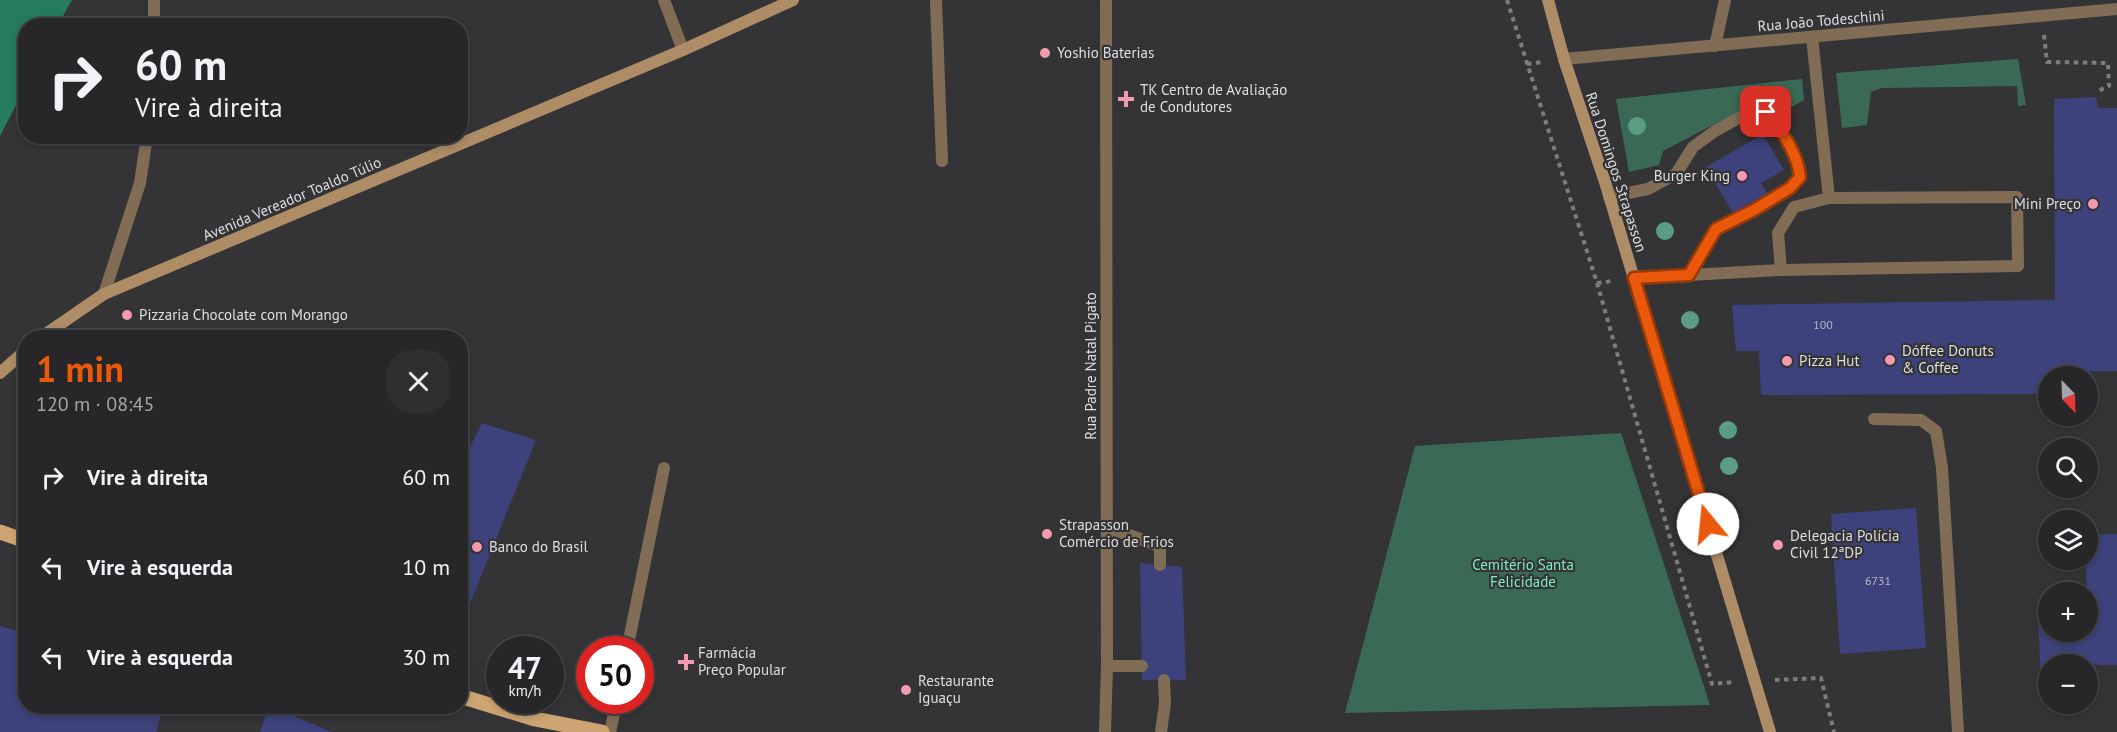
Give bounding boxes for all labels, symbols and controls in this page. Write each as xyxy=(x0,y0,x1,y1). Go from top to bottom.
street label: Rua João Todeschini xyxy=(1757,5,1885,36)
text: 60 m xyxy=(135,37,227,92)
icon: right xyxy=(36,42,114,120)
place label: Yoshio Baterias xyxy=(1057,43,1154,62)
marker: Yoshio Baterias xyxy=(1038,46,1052,60)
place label: TK Centro de Avaliação de Condutores xyxy=(1140,80,1287,116)
pin xyxy=(1740,86,1791,137)
street label: Rua Domingos Strapasson xyxy=(1582,89,1651,254)
text: Vire à direita xyxy=(135,90,283,124)
marker: TK Centro de Avaliação de Condutores xyxy=(1117,90,1135,108)
icon: arrive xyxy=(1749,95,1782,128)
street label: Avenida Vereador Toaldo Túlio xyxy=(200,152,384,245)
place label: Burger King xyxy=(1654,166,1730,185)
marker: Burger King xyxy=(1735,169,1749,183)
place label: Mini Preço xyxy=(2014,194,2081,213)
marker: Mini Preço xyxy=(2086,197,2100,211)
street label: Rua Padre Natal Pigato xyxy=(1081,292,1100,440)
place label: Pizzaria Chocolate com Morango xyxy=(139,305,348,324)
marker: Pizzaria Chocolate com Morango xyxy=(120,308,134,322)
house number: 100 xyxy=(1813,317,1833,332)
place label: Dóffee Donuts & Coffee xyxy=(1902,341,1994,377)
text: 1 min xyxy=(36,345,124,392)
button: close xyxy=(387,350,450,413)
place label: Pizza Hut xyxy=(1799,351,1860,370)
marker: Dóffee Donuts & Coffee xyxy=(1883,353,1897,367)
marker: Pizza Hut xyxy=(1780,354,1794,368)
north arrow xyxy=(2038,366,2098,426)
map controls xyxy=(2038,366,2098,714)
text: 120 m · 08:45 xyxy=(36,391,154,417)
button: search xyxy=(2038,438,2098,498)
icon: right xyxy=(36,461,69,494)
text: Vire à direita xyxy=(87,463,208,491)
text: 60 m xyxy=(402,463,450,491)
position arrow xyxy=(1676,492,1740,556)
button: layers xyxy=(2038,510,2098,570)
place label: Strapasson Comércio de Frios xyxy=(1059,515,1174,551)
place label: Delegacia Polícia Civil 12ªDP xyxy=(1790,526,1900,562)
marker: Strapasson Comércio de Frios xyxy=(1040,527,1054,541)
place label: Banco do Brasil xyxy=(489,537,589,556)
marker: Delegacia Polícia Civil 12ªDP xyxy=(1771,538,1785,552)
marker: Banco do Brasil xyxy=(470,540,484,554)
icon: left xyxy=(36,551,69,584)
text: Vire à esquerda xyxy=(87,553,233,581)
text: 10 m xyxy=(402,553,450,581)
park label: Cemitério Santa Felicidade xyxy=(1472,555,1574,591)
house number: 6731 xyxy=(1865,573,1891,588)
button: + xyxy=(2038,582,2098,642)
speed limit sign: 50 xyxy=(576,636,654,714)
icon: left xyxy=(36,641,69,674)
text: Vire à esquerda xyxy=(87,643,233,671)
text: 30 m xyxy=(402,643,450,671)
place label: Farmácia Preço Popular xyxy=(698,643,786,679)
text: 47 xyxy=(508,648,542,687)
button: − xyxy=(2038,654,2098,714)
marker: Farmácia Preço Popular xyxy=(679,655,693,669)
place label: Restaurante Iguaçu xyxy=(918,671,994,707)
text: km/h xyxy=(509,681,541,700)
marker: Restaurante Iguaçu xyxy=(899,683,913,697)

